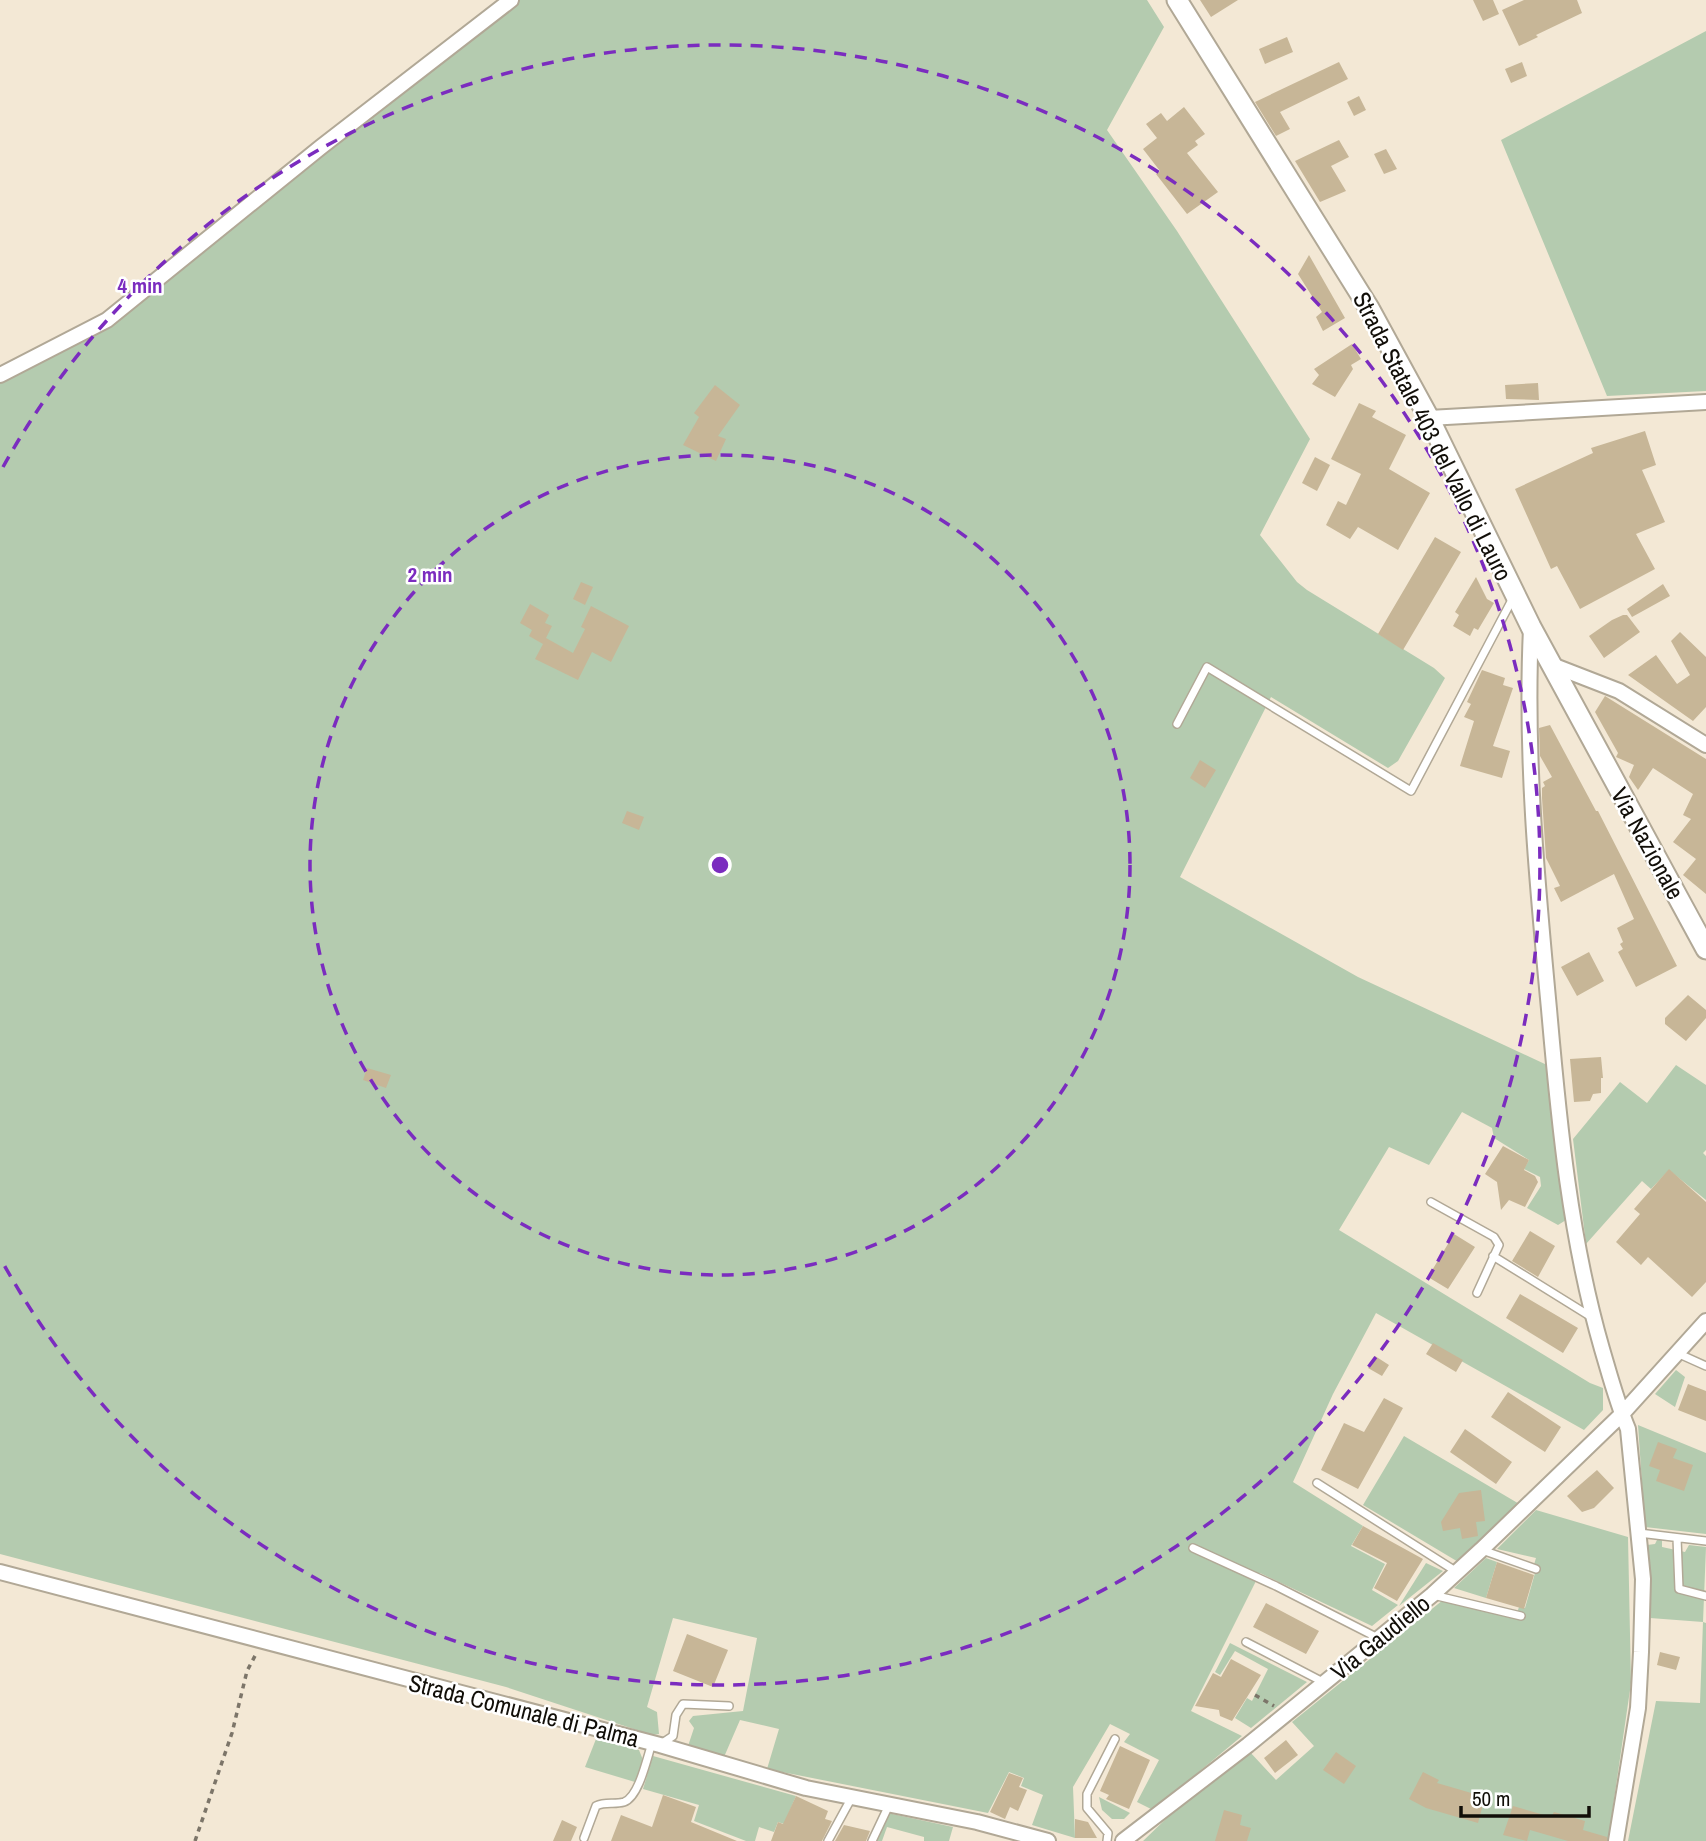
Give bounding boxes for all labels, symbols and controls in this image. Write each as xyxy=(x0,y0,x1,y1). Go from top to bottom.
text: 4 min xyxy=(118,271,162,300)
street label: Strada Statale 403 del Vallo di Lauro xyxy=(1346,286,1520,586)
text: 2 min xyxy=(408,560,452,589)
street label: Via Nazionale xyxy=(1604,781,1692,905)
centre of rings xyxy=(708,853,732,877)
street label: Via Gaudiello xyxy=(1324,1587,1436,1687)
street label: Strada Comunale di Palma xyxy=(405,1666,643,1754)
scale bar xyxy=(1461,1774,1589,1818)
text: 50 m xyxy=(1472,1784,1510,1813)

